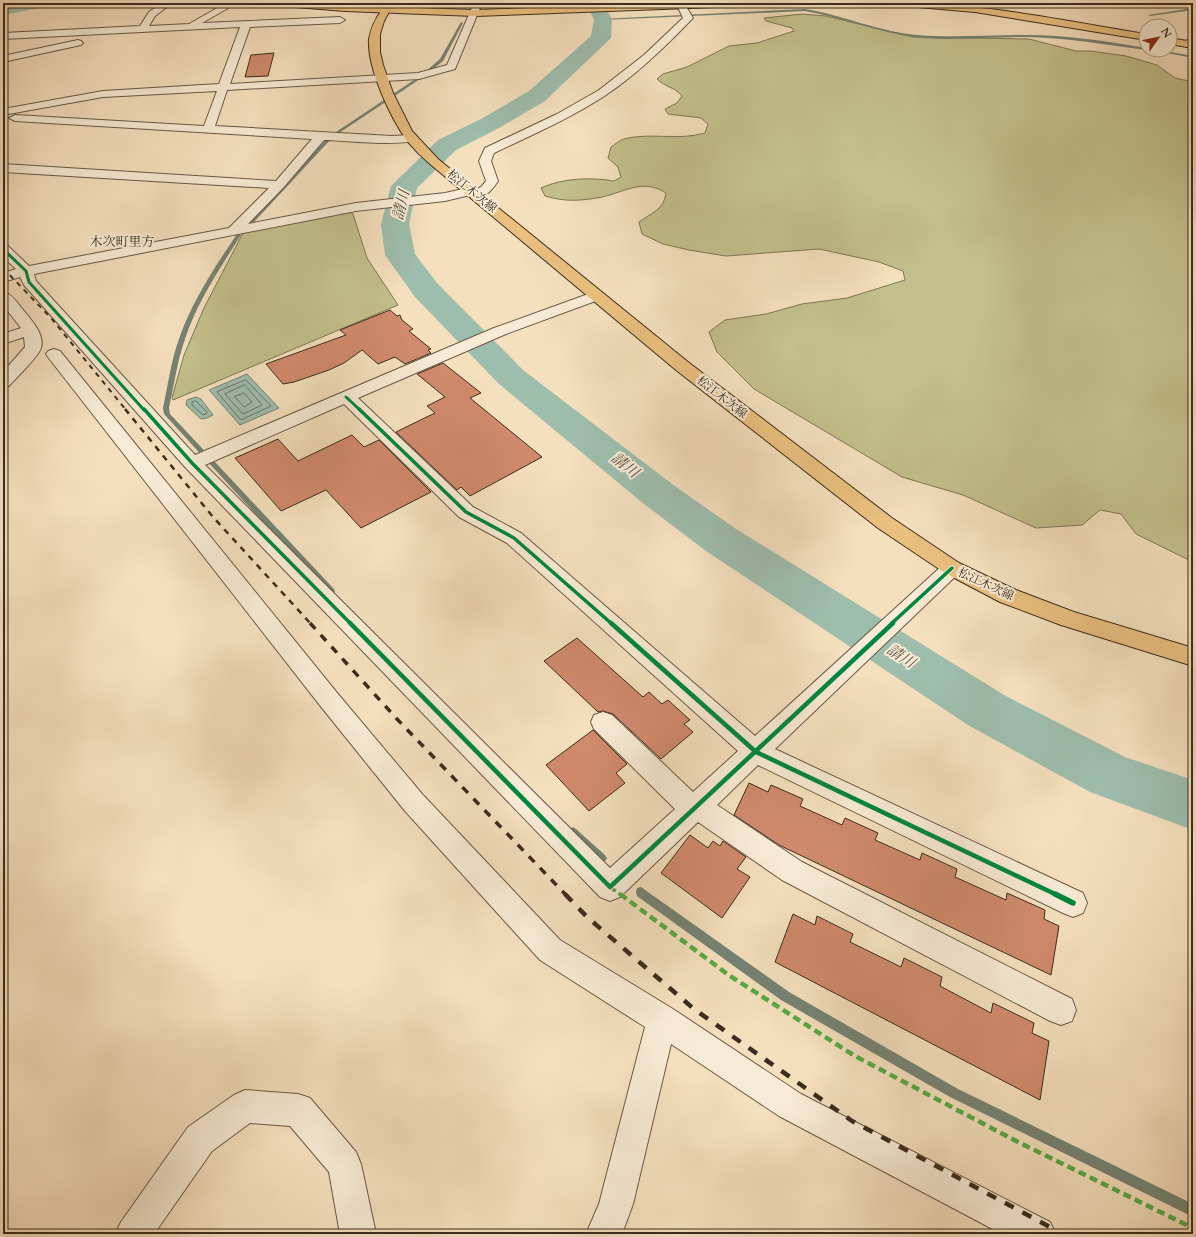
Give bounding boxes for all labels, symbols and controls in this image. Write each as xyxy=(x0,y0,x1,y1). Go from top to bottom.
north arrow xyxy=(1138,18,1178,58)
text: N xyxy=(1157,25,1175,41)
street label: 松江木次線 xyxy=(444,166,500,216)
water label: 請川 xyxy=(388,186,415,222)
district label: 木次町里方 xyxy=(89,233,155,251)
street label: 松江木次線 xyxy=(693,372,751,422)
water label: 請川 xyxy=(607,448,645,483)
street label: 松江木次線 xyxy=(955,564,1017,604)
water label: 請川 xyxy=(883,639,921,674)

